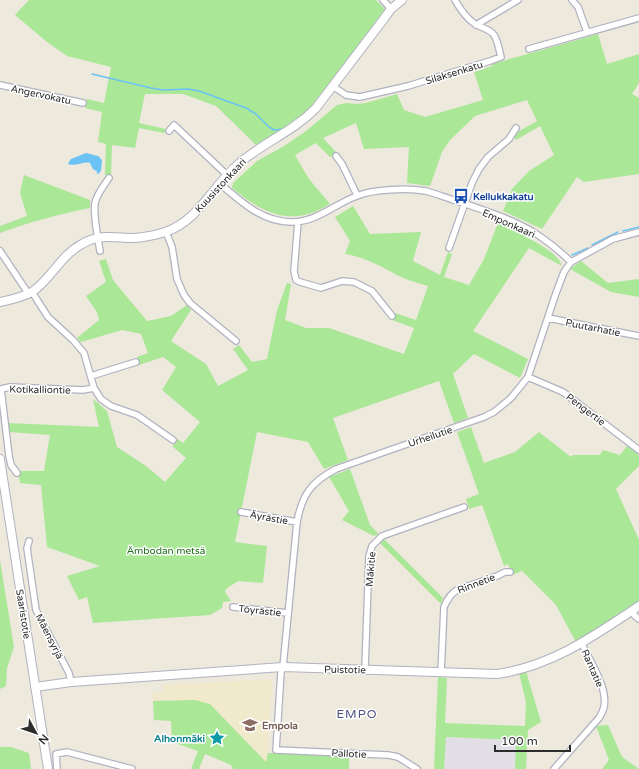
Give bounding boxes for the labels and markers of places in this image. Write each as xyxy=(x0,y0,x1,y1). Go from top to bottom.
bus stop icon: Kellukkakatu xyxy=(452,187,470,205)
place label: Kellukkakatu xyxy=(473,191,534,203)
school or university icon: Empola xyxy=(241,716,259,734)
place label: Empola xyxy=(262,720,298,732)
place icon: Alhonmäki xyxy=(208,729,226,747)
place label: Alhonmäki xyxy=(154,733,206,745)

